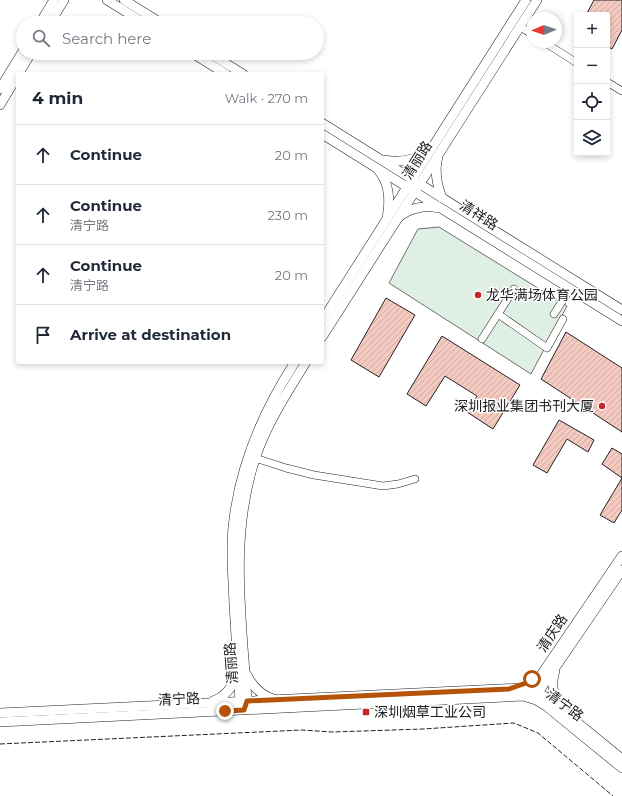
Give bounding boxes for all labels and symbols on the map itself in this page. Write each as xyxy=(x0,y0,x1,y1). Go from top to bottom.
north arrow xyxy=(526,12,562,48)
street label: 清丽路 xyxy=(398,137,436,183)
street label: 清祥路 xyxy=(456,196,502,234)
place label: 龙华满场体育公园 xyxy=(486,286,598,304)
marker: 龙华满场体育公园 xyxy=(473,290,483,300)
place label: 深圳报业集团书刊大厦 xyxy=(454,397,594,415)
marker: 深圳报业集团书刊大厦 xyxy=(597,401,607,411)
street label: 清庆路 xyxy=(533,611,571,655)
street label: 清丽路 xyxy=(221,641,241,685)
route start xyxy=(523,670,541,688)
street label: 清宁路 xyxy=(543,685,587,725)
street label: 清宁路 xyxy=(158,689,200,709)
route end xyxy=(216,702,234,720)
place label: 深圳烟草工业公司 xyxy=(374,703,486,721)
marker: 深圳烟草工业公司 xyxy=(361,707,371,717)

